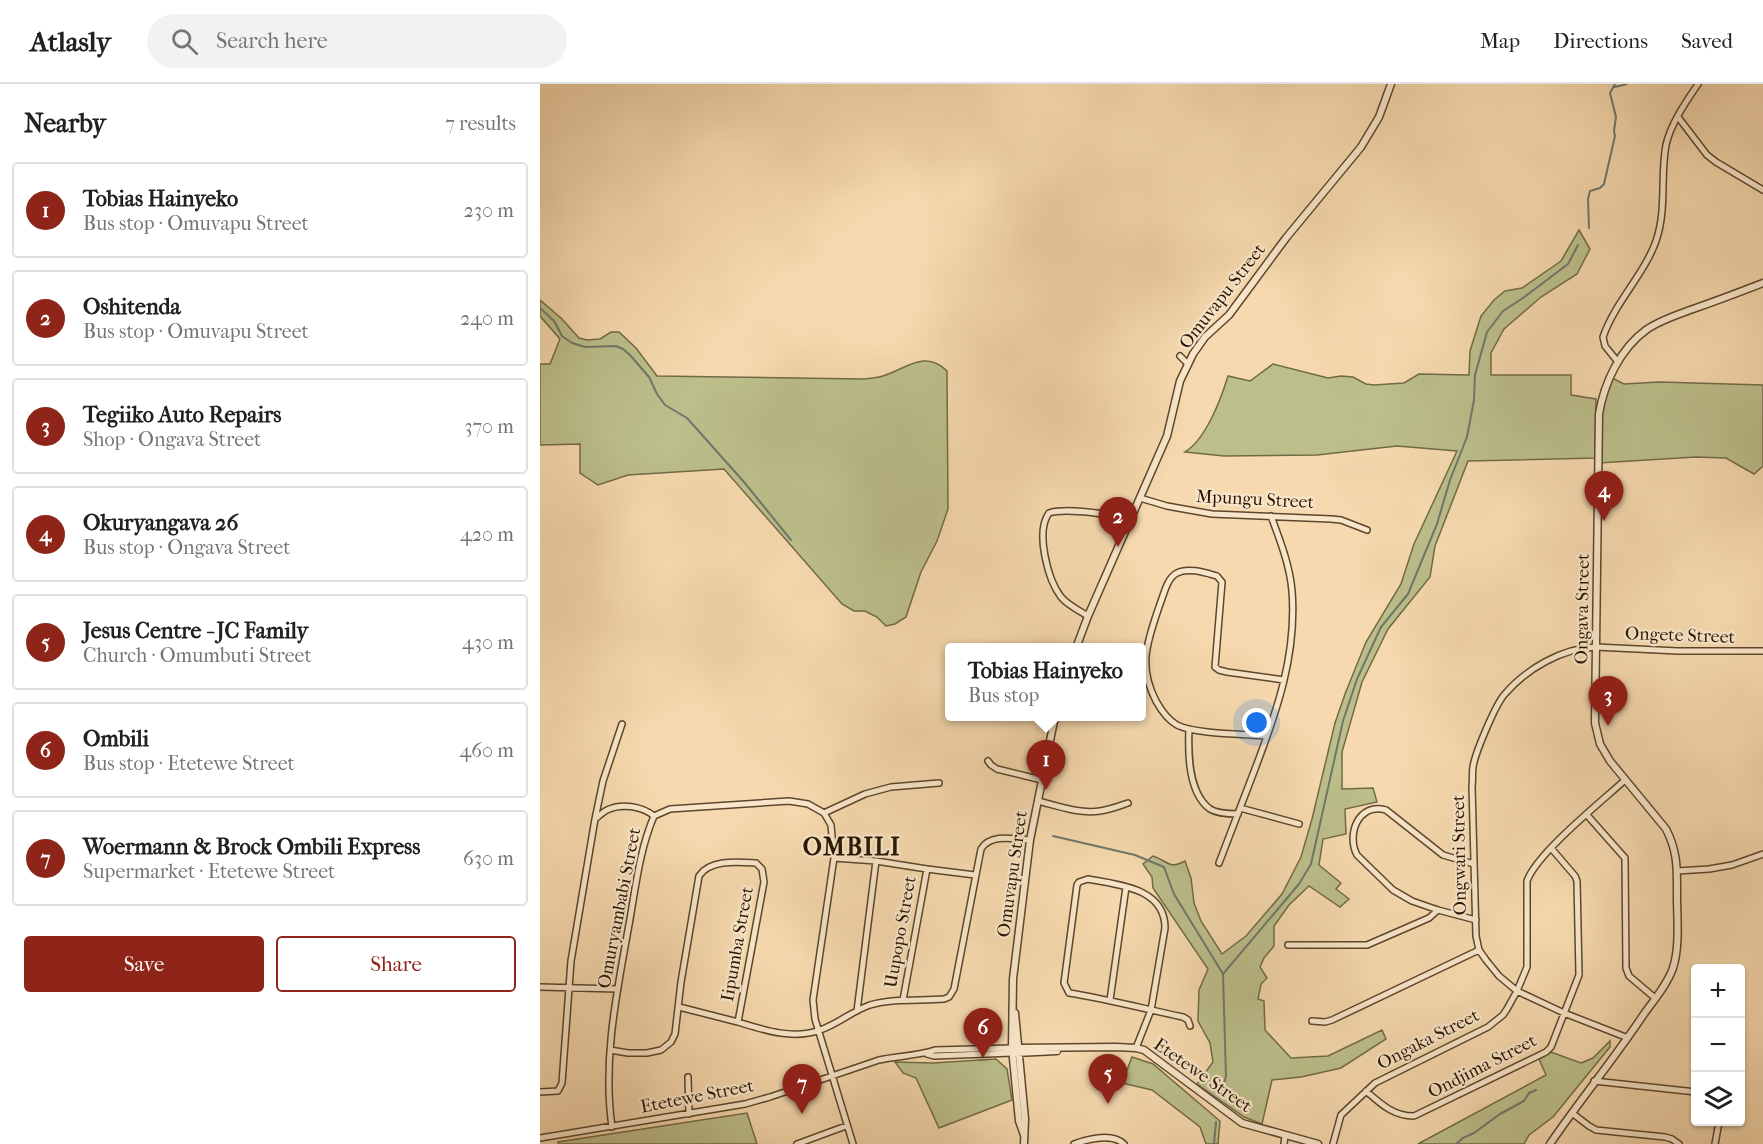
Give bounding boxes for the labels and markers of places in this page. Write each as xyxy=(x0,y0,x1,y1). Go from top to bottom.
pin: 4 xyxy=(1584,472,1624,521)
pin: 2 xyxy=(1098,498,1138,547)
pin: 3 xyxy=(1588,676,1628,726)
pin: 1 xyxy=(1026,740,1066,790)
pin: 6 xyxy=(964,1008,1002,1058)
pin: 5 xyxy=(1088,1054,1128,1104)
pin: 7 xyxy=(782,1064,822,1114)

